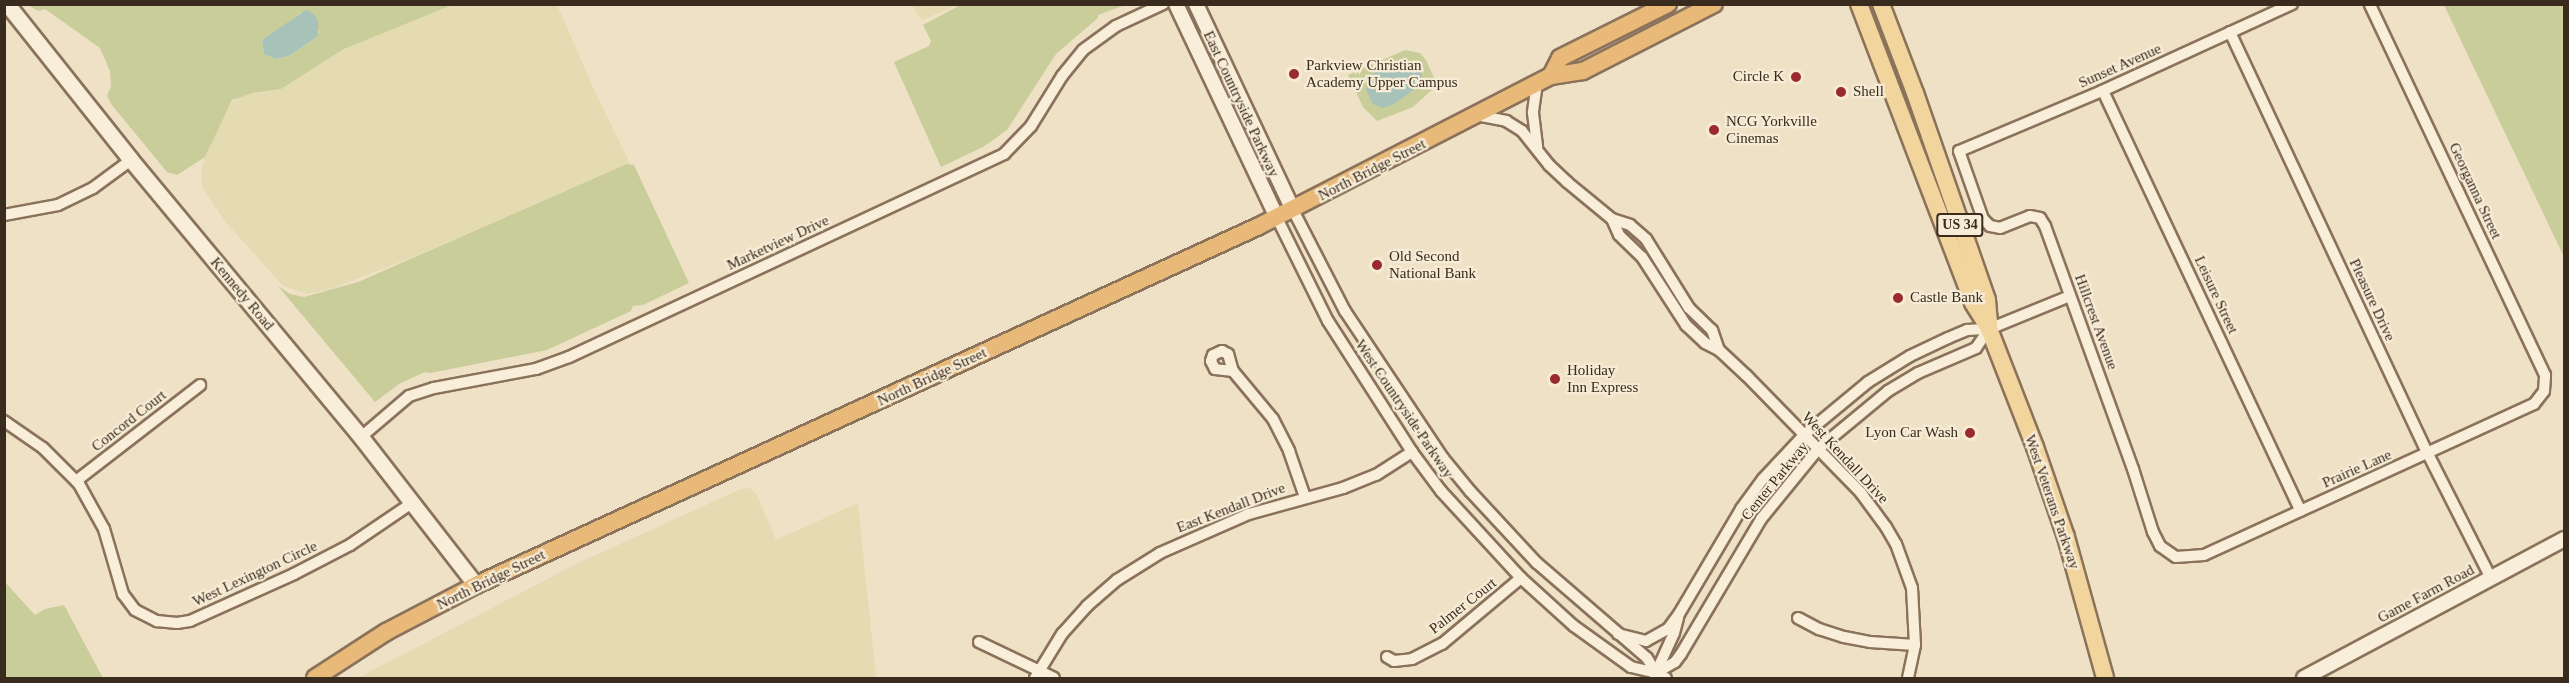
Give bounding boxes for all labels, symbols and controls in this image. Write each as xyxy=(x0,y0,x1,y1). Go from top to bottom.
street label: East Countryside Parkway xyxy=(1199,28,1283,180)
street label: Sunset Avenue xyxy=(2076,40,2164,92)
place label: Parkview Christian Academy Upper Campus xyxy=(1306,56,1458,91)
marker: Parkview Christian Academy Upper Campus xyxy=(1287,67,1301,81)
place label: Circle K xyxy=(1733,68,1784,86)
marker: Circle K xyxy=(1789,70,1803,84)
place label: Shell xyxy=(1853,83,1884,101)
marker: Shell xyxy=(1834,85,1848,99)
place label: NCG Yorkville Cinemas xyxy=(1726,112,1817,147)
marker: NCG Yorkville Cinemas xyxy=(1707,123,1721,137)
street label: North Bridge Street xyxy=(1315,135,1429,205)
street label: Georganna Street xyxy=(2445,140,2505,242)
street label: Marketview Drive xyxy=(724,212,832,274)
road number: US 34 xyxy=(1936,214,1984,236)
place label: Old Second National Bank xyxy=(1389,247,1476,282)
street label: Leisure Street xyxy=(2190,253,2242,337)
street label: Kennedy Road xyxy=(206,254,278,334)
street label: Pleasure Drive xyxy=(2345,256,2399,344)
marker: Old Second National Bank xyxy=(1370,258,1384,272)
street label: Hillcrest Avenue xyxy=(2070,271,2122,373)
place label: Castle Bank xyxy=(1910,289,1983,307)
marker: Castle Bank xyxy=(1891,291,1905,305)
street label: West Countryside Parkway xyxy=(1351,336,1457,482)
street label: North Bridge Street xyxy=(875,344,989,410)
place label: Holiday Inn Express xyxy=(1567,361,1638,396)
marker: Holiday Inn Express xyxy=(1548,372,1562,386)
street label: Concord Court xyxy=(88,386,170,456)
street label: West Kendall Drive xyxy=(1798,408,1892,508)
place label: Lyon Car Wash xyxy=(1865,424,1958,442)
marker: Lyon Car Wash xyxy=(1963,426,1977,440)
street label: West Veterans Parkway xyxy=(2020,432,2084,572)
street label: Center Parkway xyxy=(1738,438,1812,524)
street label: Prairie Lane xyxy=(2320,446,2394,492)
street label: East Kendall Drive xyxy=(1174,479,1288,537)
street label: West Lexington Circle xyxy=(190,537,320,611)
street label: North Bridge Street xyxy=(434,546,548,614)
street label: Game Farm Road xyxy=(2375,561,2477,627)
street label: Palmer Court xyxy=(1426,574,1500,638)

